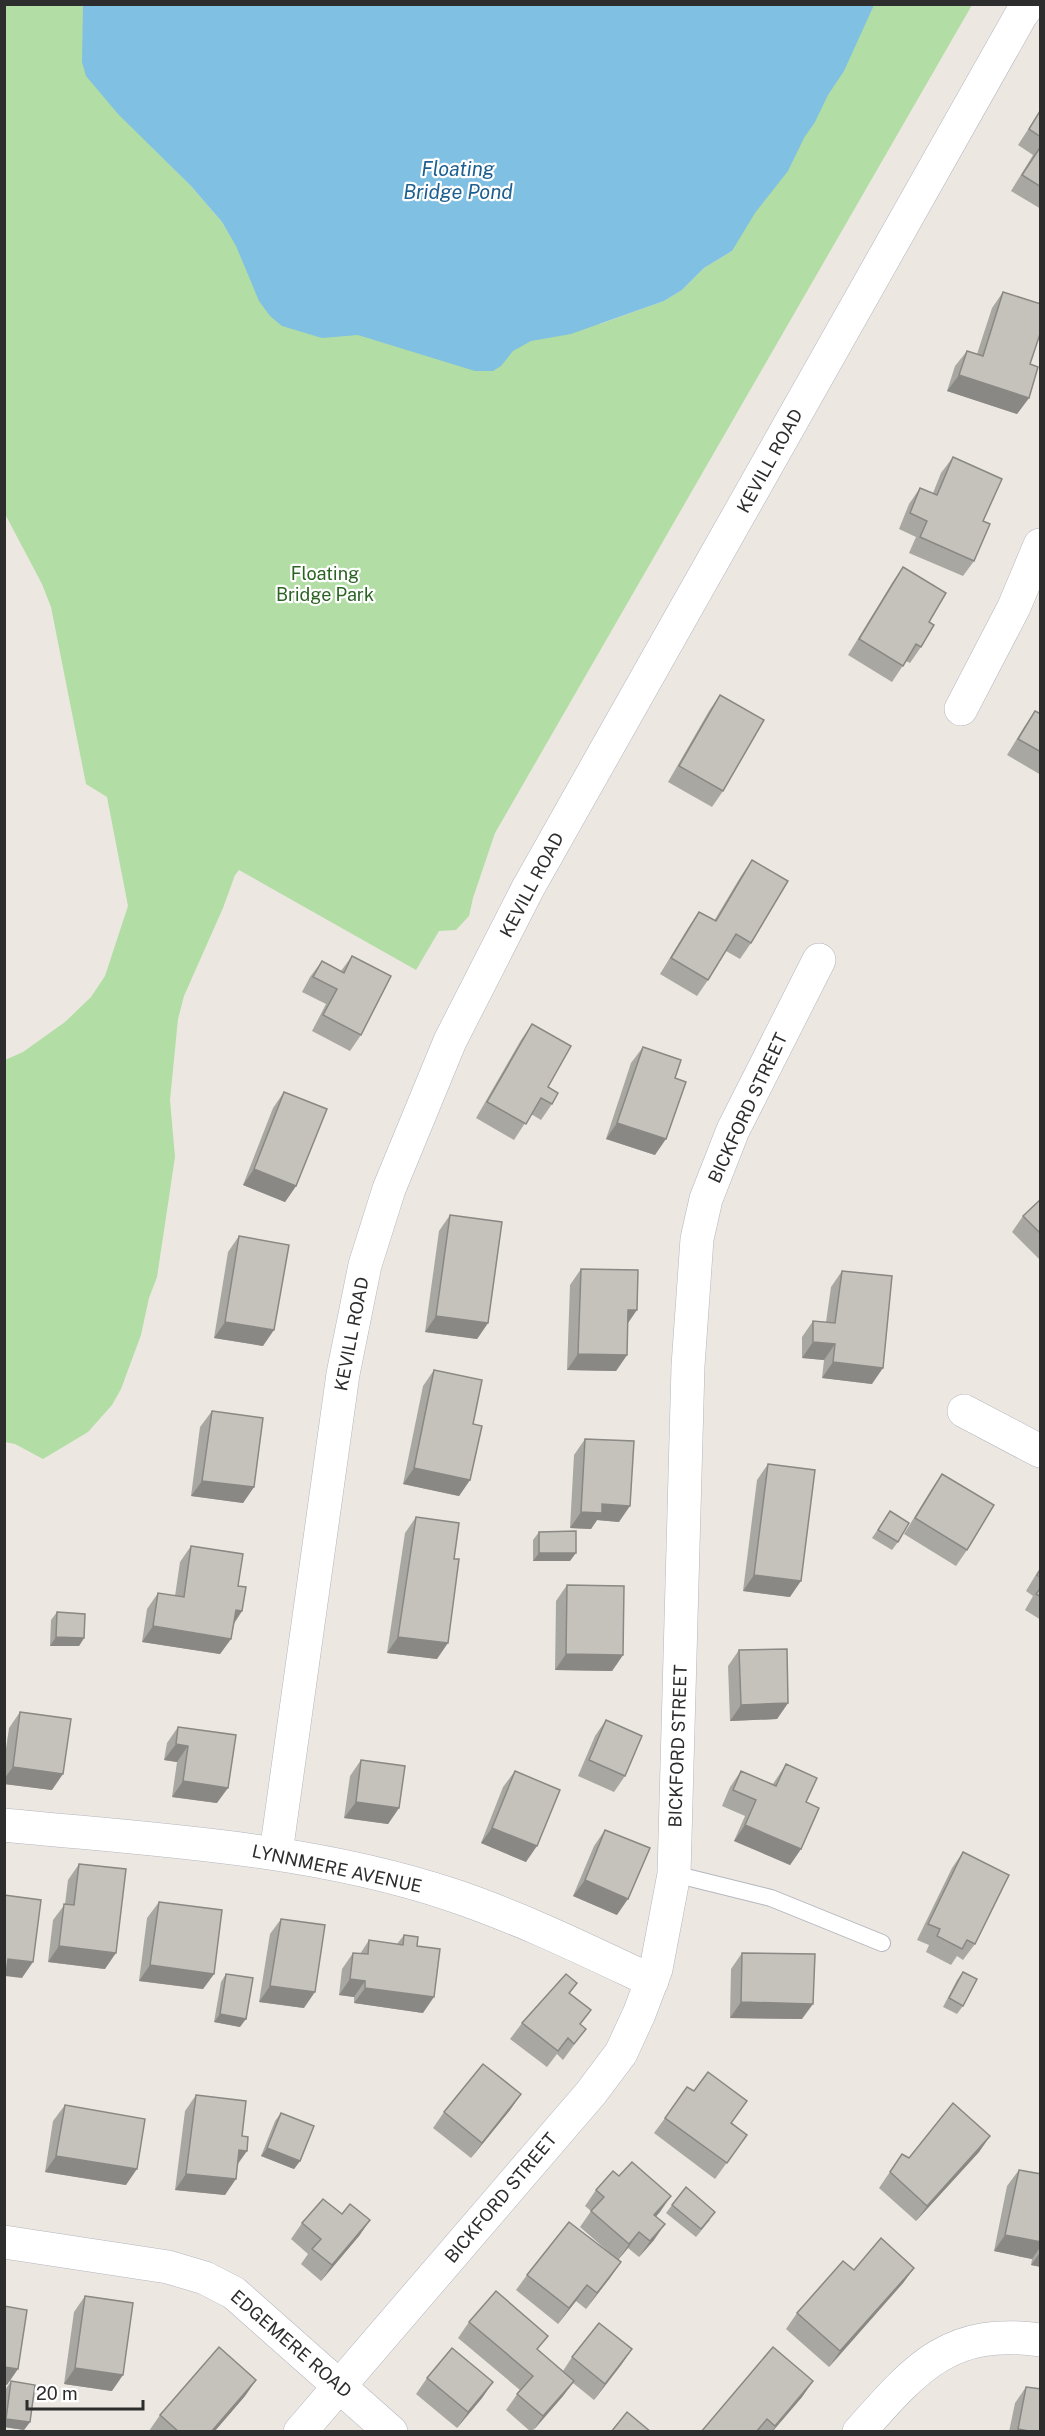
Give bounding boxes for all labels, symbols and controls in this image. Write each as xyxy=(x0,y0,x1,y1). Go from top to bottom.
water label: Floating Bridge Pond xyxy=(403,157,513,204)
street label: KEVILL ROAD xyxy=(732,405,807,516)
park label: Floating Bridge Park xyxy=(276,563,374,605)
street label: KEVILL ROAD xyxy=(495,829,568,941)
street label: BICKFORD STREET xyxy=(704,1029,792,1186)
street label: KEVILL ROAD xyxy=(330,1275,373,1393)
street label: BICKFORD STREET xyxy=(664,1664,691,1828)
street label: LYNNMERE AVENUE xyxy=(250,1840,424,1897)
street label: BICKFORD STREET xyxy=(440,2128,561,2267)
street label: EDGEMERE ROAD xyxy=(227,2285,356,2402)
scale bar xyxy=(27,2373,142,2411)
text: 20 m xyxy=(36,2383,78,2404)

